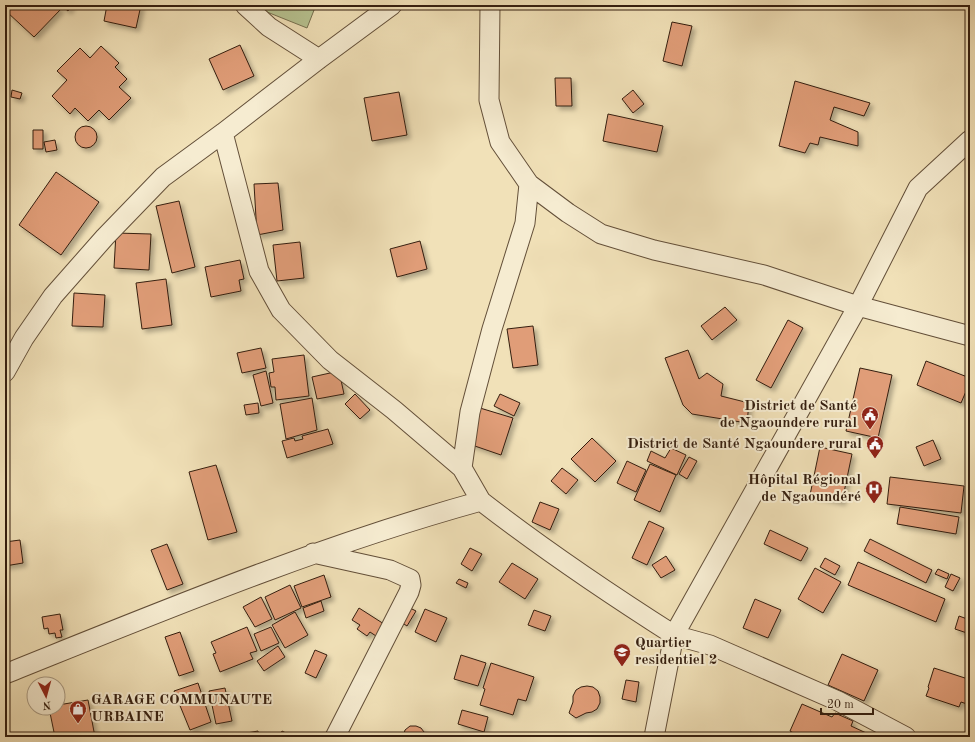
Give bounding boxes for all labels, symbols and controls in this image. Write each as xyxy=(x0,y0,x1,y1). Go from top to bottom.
place label: District de Santé de Ngaoundere rural xyxy=(720,399,857,431)
public building icon: District de Santé de Ngaoundere rural xyxy=(860,405,880,430)
public building icon: District de Santé Ngaoundere rural xyxy=(865,434,885,459)
place label: District de Santé Ngaoundere rural xyxy=(627,437,862,452)
place label: Hôpital Régional de Ngaoundéré xyxy=(748,473,861,505)
hospital icon: Hôpital Régional de Ngaoundéré xyxy=(864,479,884,504)
place label: Quartier residentiel 2 xyxy=(635,636,717,668)
school or university icon: Quartier residentiel 2 xyxy=(612,642,632,667)
north arrow xyxy=(26,676,66,716)
scale bar xyxy=(821,690,873,716)
place label: GARAGE COMMUNAUTE URBAINE xyxy=(91,693,272,725)
text: N xyxy=(42,699,52,710)
shop icon: GARAGE COMMUNAUTE URBAINE xyxy=(68,699,88,724)
text: 20 m xyxy=(827,699,854,711)

